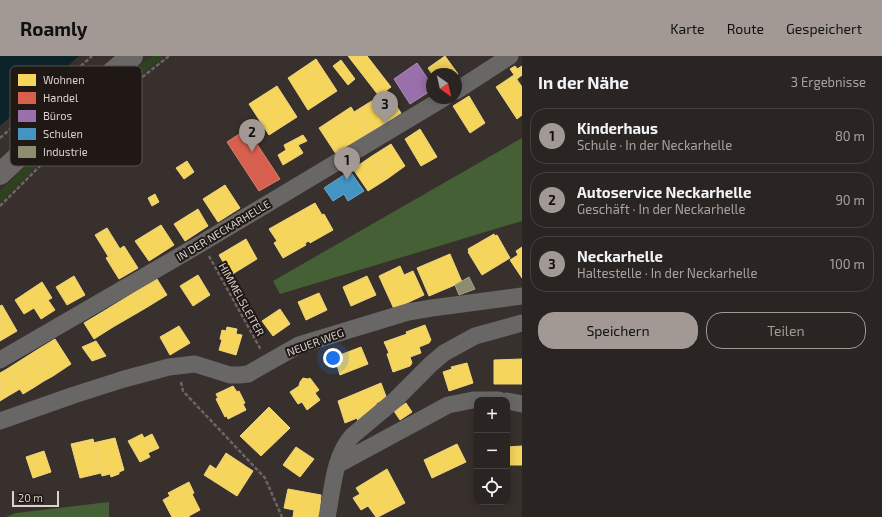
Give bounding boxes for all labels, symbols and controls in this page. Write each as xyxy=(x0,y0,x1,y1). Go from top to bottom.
text: Roamly xyxy=(20,17,87,40)
text: Karte xyxy=(670,20,705,37)
text: Route xyxy=(727,20,764,37)
text: Gespeichert xyxy=(786,20,862,37)
legend xyxy=(10,66,142,166)
north arrow xyxy=(426,68,462,104)
text: In der Nähe xyxy=(538,72,629,92)
text: Wohnen xyxy=(43,73,85,86)
text: 3 Ergebnisse xyxy=(791,74,866,90)
text: Handel xyxy=(43,91,79,104)
pin: 3 xyxy=(372,91,398,124)
text: Büros xyxy=(43,109,73,122)
pin: 2 xyxy=(239,119,265,152)
text: Kinderhaus xyxy=(577,119,658,137)
text: Schulen xyxy=(43,127,83,140)
text: 1 xyxy=(549,128,555,144)
text: 80 m xyxy=(835,128,865,144)
text: Schule · In der Neckarhelle xyxy=(577,137,732,153)
text: Industrie xyxy=(43,145,88,158)
pin: 1 xyxy=(334,147,360,180)
text: Autoservice Neckarhelle xyxy=(577,183,751,201)
text: 2 xyxy=(548,192,556,208)
text: 90 m xyxy=(835,192,865,208)
street label: IN DER NECKARHELLE xyxy=(174,197,272,263)
text: Geschäft · In der Neckarhelle xyxy=(577,201,745,217)
text: Neckarhelle xyxy=(577,247,663,265)
text: 3 xyxy=(548,256,556,272)
text: 100 m xyxy=(830,256,865,272)
street label: HIMMELSLEITER xyxy=(217,260,268,338)
text: Haltestelle · In der Neckarhelle xyxy=(577,265,757,281)
button: Speichern xyxy=(538,312,698,349)
button: Teilen xyxy=(706,312,866,349)
street label: NEUER WEG xyxy=(285,326,345,358)
your location xyxy=(323,348,343,368)
map controls xyxy=(474,397,510,505)
button: + xyxy=(474,397,510,433)
button: − xyxy=(474,433,510,469)
button: locate xyxy=(474,469,510,505)
scale bar xyxy=(12,489,59,508)
text: 20 m xyxy=(18,491,43,504)

